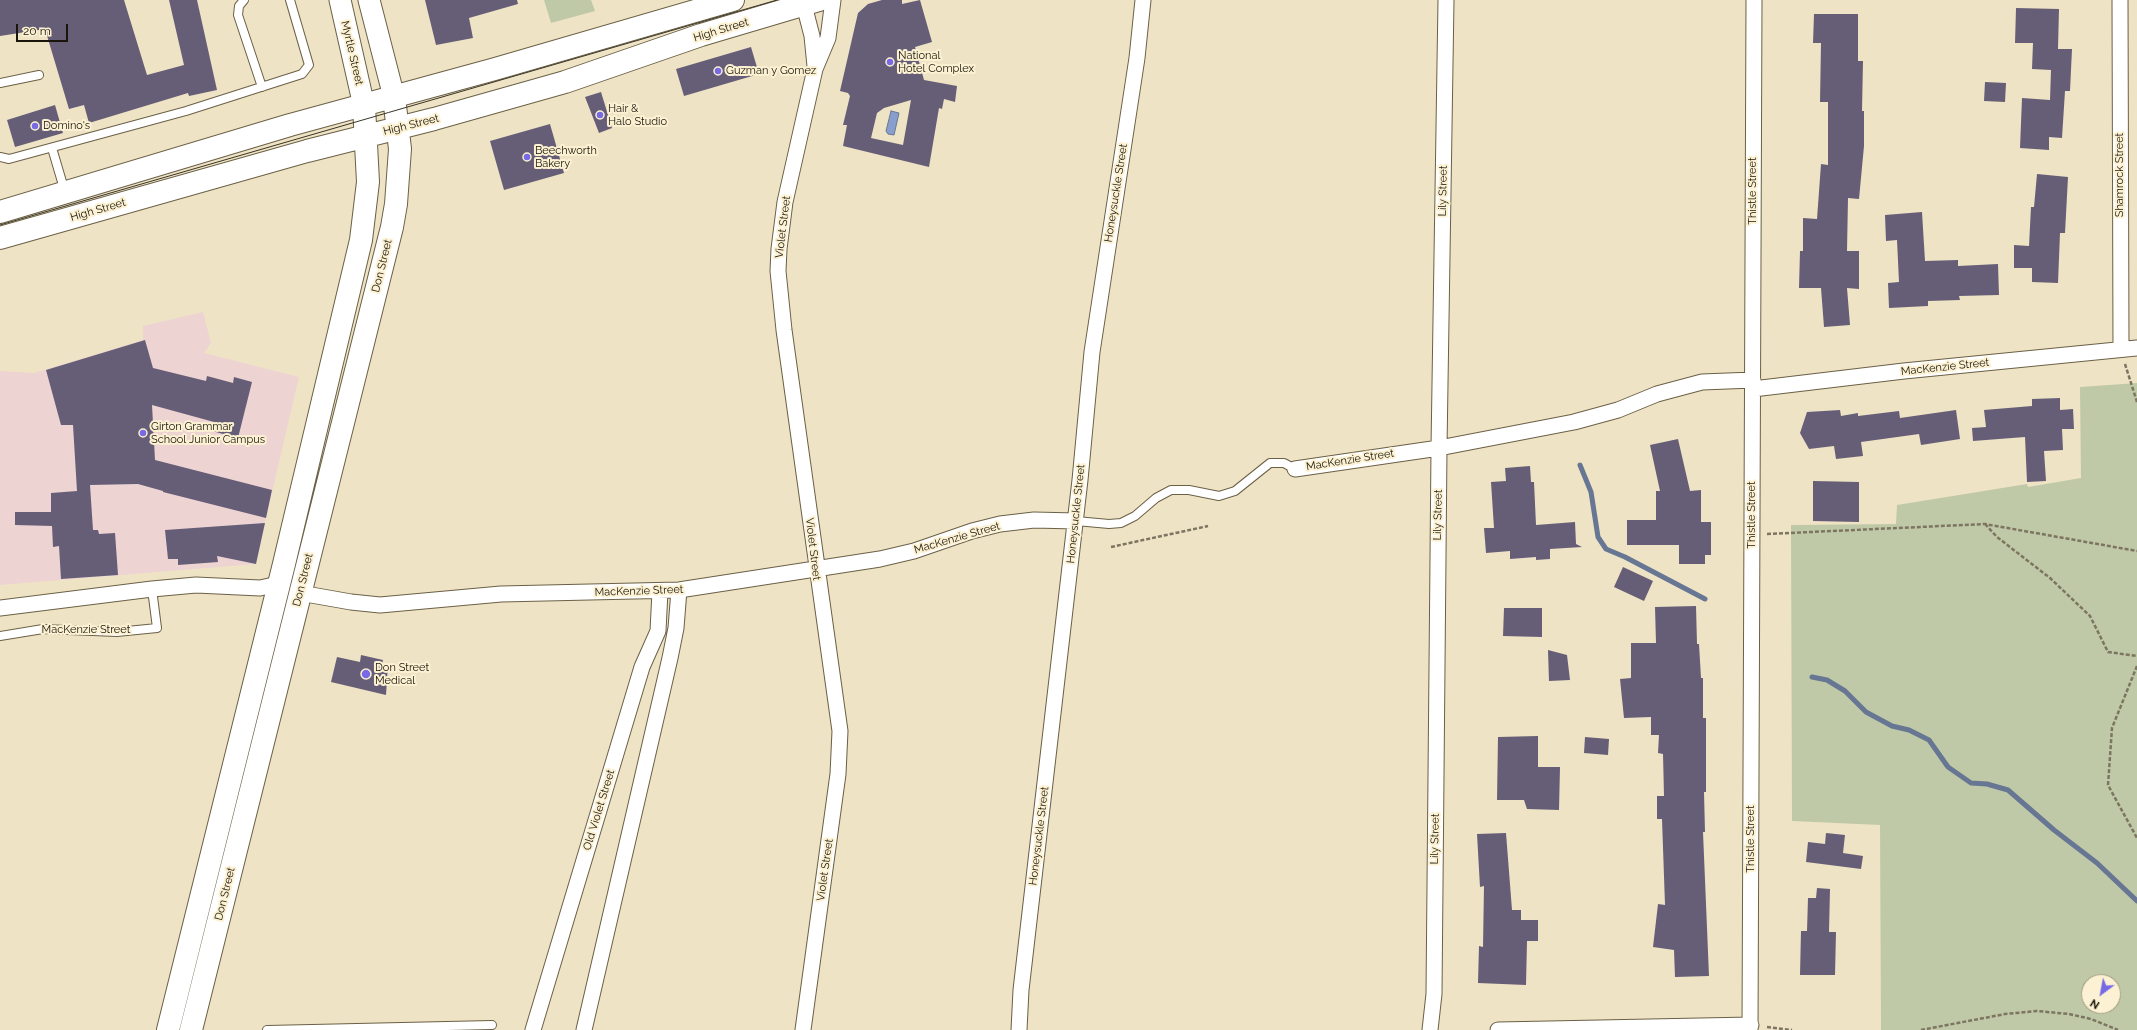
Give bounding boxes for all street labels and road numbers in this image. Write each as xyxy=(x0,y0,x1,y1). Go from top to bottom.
street label: High Street xyxy=(692,15,750,45)
street label: Myrtle Street xyxy=(338,19,366,87)
street label: High Street xyxy=(382,112,440,138)
street label: Shamrock Street xyxy=(2113,133,2127,217)
street label: Honeysuckle Street xyxy=(1102,143,1130,243)
street label: Thistle Street xyxy=(1746,157,1760,225)
street label: Lily Street xyxy=(1436,165,1450,217)
street label: Violet Street xyxy=(773,195,793,259)
street label: High Street xyxy=(69,196,127,224)
street label: Don Street xyxy=(369,238,395,294)
street label: MacKenzie Street xyxy=(1900,356,1990,378)
street label: MacKenzie Street xyxy=(1305,447,1395,473)
street label: Honeysuckle Street xyxy=(1064,464,1088,564)
street label: Thistle Street xyxy=(1745,481,1759,549)
street label: Lily Street xyxy=(1431,489,1445,541)
street label: Violet Street xyxy=(803,517,823,581)
street label: MacKenzie Street xyxy=(913,519,1001,557)
street label: Don Street xyxy=(290,552,316,608)
street label: MacKenzie Street xyxy=(594,583,684,599)
street label: MacKenzie Street xyxy=(42,623,130,637)
street label: Old Violet Street xyxy=(580,768,618,852)
street label: Honeysuckle Street xyxy=(1026,786,1052,886)
street label: Thistle Street xyxy=(1744,805,1758,873)
street label: Lily Street xyxy=(1428,813,1442,865)
street label: Violet Street xyxy=(814,838,836,902)
street label: Don Street xyxy=(212,866,238,922)

